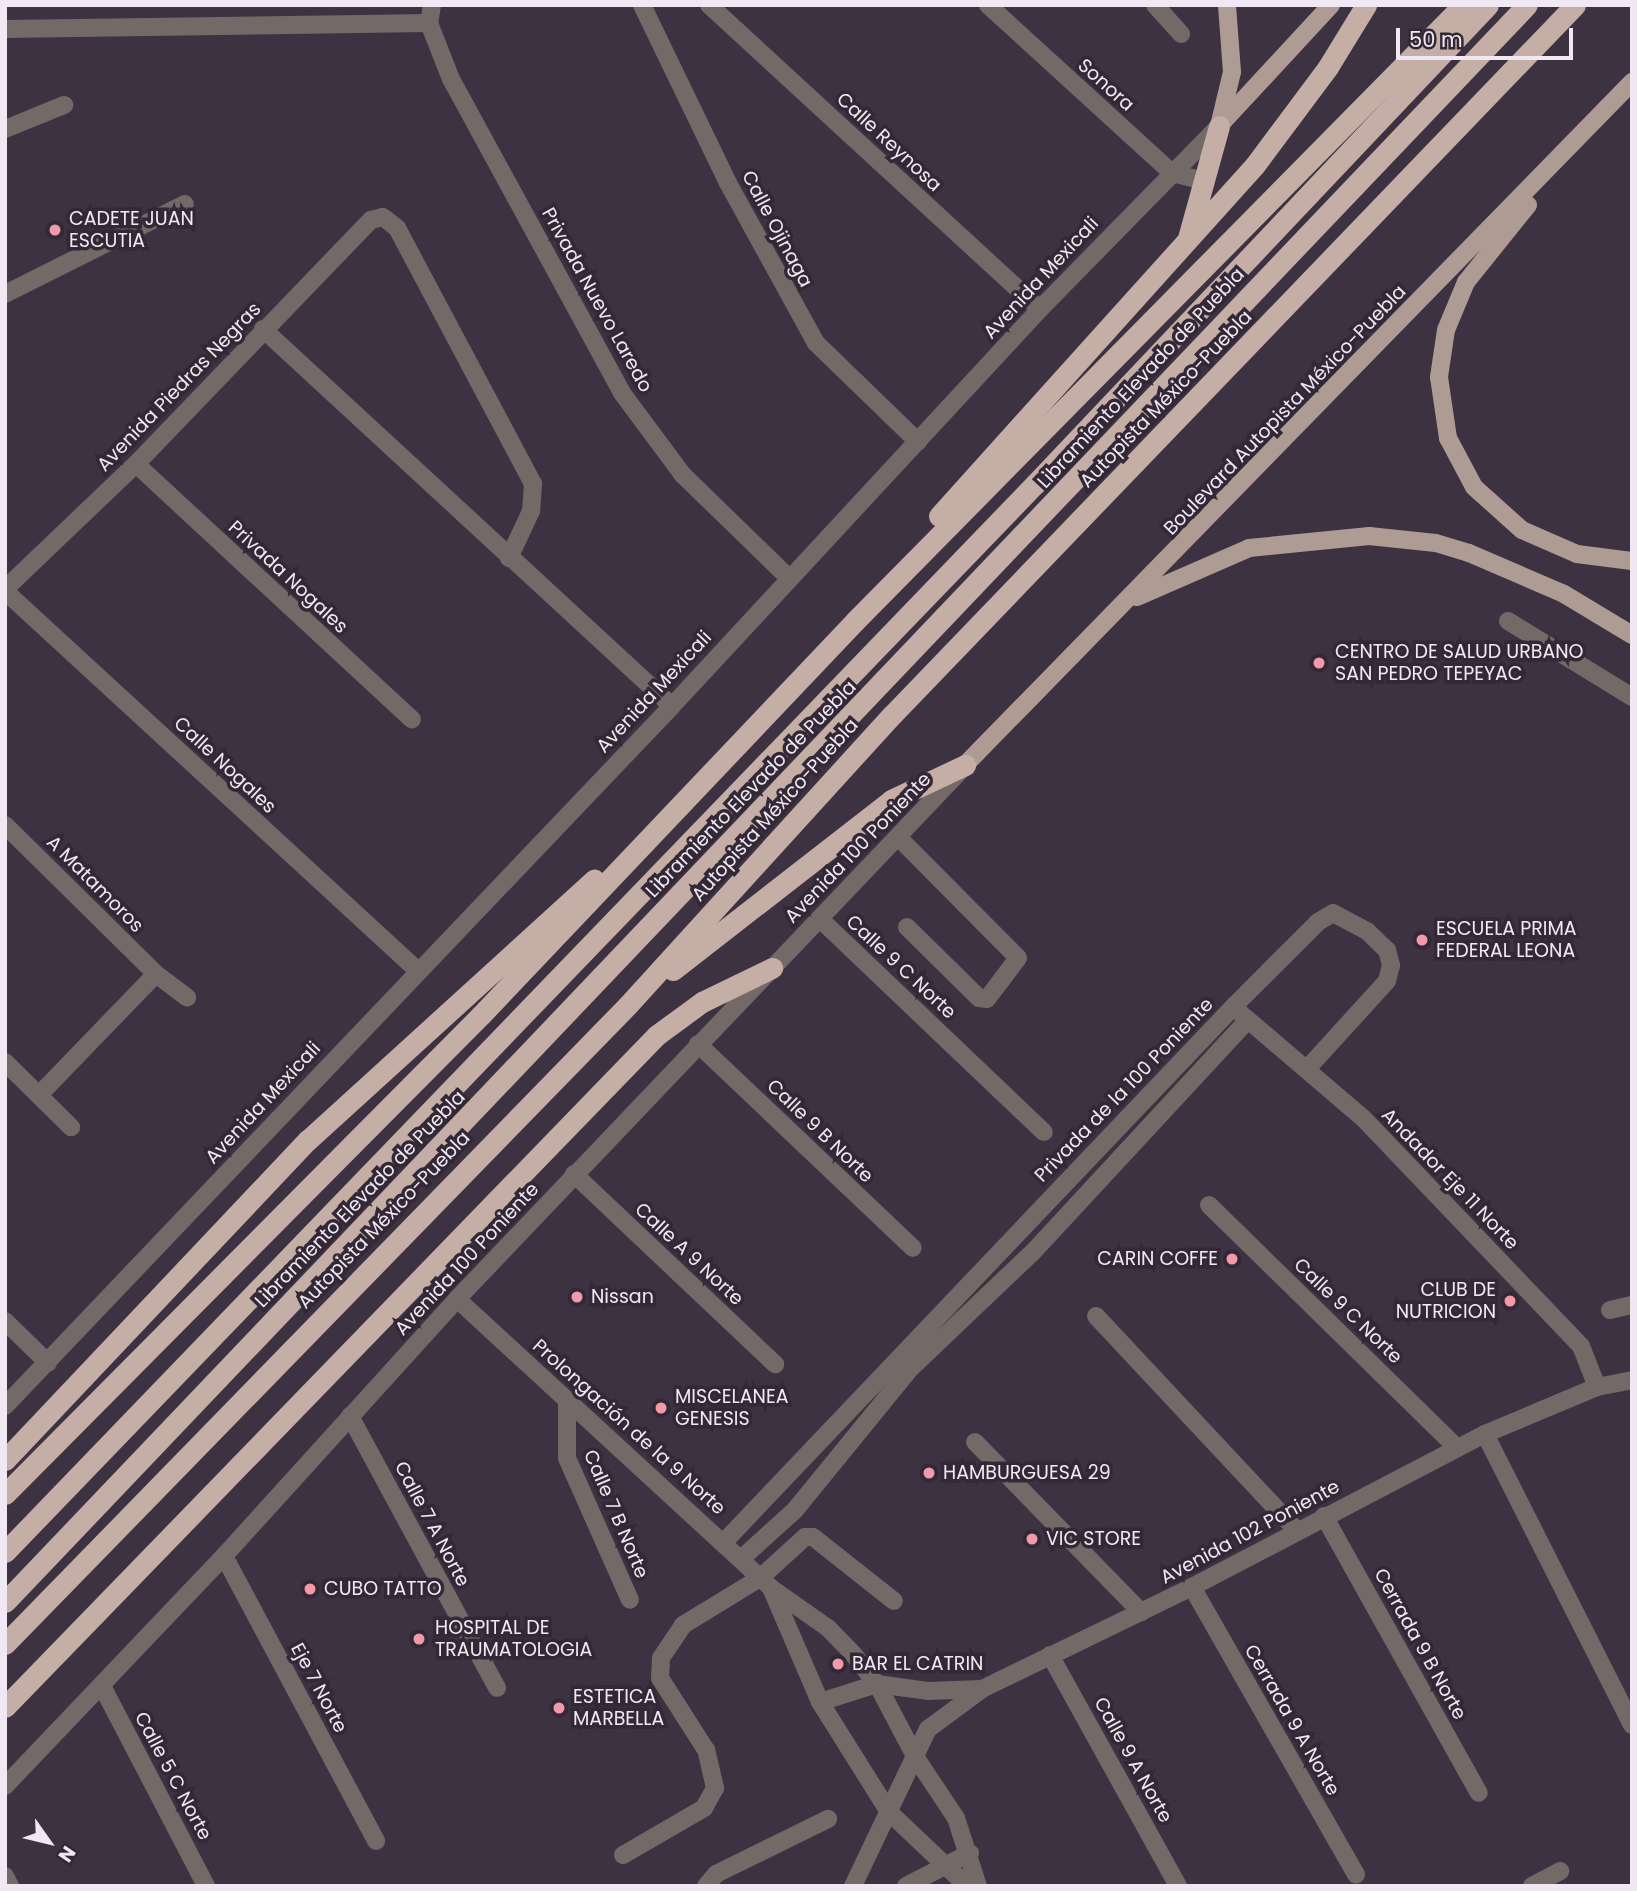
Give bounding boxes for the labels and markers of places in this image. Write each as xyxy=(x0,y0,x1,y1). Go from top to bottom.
place label: CADETE JUAN ESCUTIA xyxy=(69,208,194,252)
marker: CADETE JUAN ESCUTIA xyxy=(47,222,63,238)
place label: CENTRO DE SALUD URBANO SAN PEDRO TEPEYAC xyxy=(1335,641,1583,685)
marker: CENTRO DE SALUD URBANO SAN PEDRO TEPEYAC xyxy=(1309,653,1329,673)
place label: ESCUELA PRIMA FEDERAL LEONA xyxy=(1436,918,1577,962)
marker: ESCUELA PRIMA FEDERAL LEONA xyxy=(1414,932,1430,948)
place label: CARIN COFFE xyxy=(1097,1248,1218,1270)
marker: CARIN COFFE xyxy=(1224,1251,1240,1267)
place label: CLUB DE NUTRICION xyxy=(1396,1279,1496,1323)
place label: Nissan xyxy=(591,1286,654,1308)
marker: Nissan xyxy=(569,1289,585,1305)
marker: CLUB DE NUTRICION xyxy=(1502,1293,1518,1309)
place label: MISCELANEA GENESIS xyxy=(675,1386,789,1430)
marker: MISCELANEA GENESIS xyxy=(653,1400,669,1416)
place label: HAMBURGUESA 29 xyxy=(943,1462,1111,1484)
marker: HAMBURGUESA 29 xyxy=(921,1465,937,1481)
place label: VIC STORE xyxy=(1046,1528,1141,1550)
marker: VIC STORE xyxy=(1024,1531,1040,1547)
place label: CUBO TATTO xyxy=(324,1578,442,1600)
marker: CUBO TATTO xyxy=(302,1581,318,1597)
place label: HOSPITAL DE TRAUMATOLOGIA xyxy=(435,1617,592,1661)
marker: HOSPITAL DE TRAUMATOLOGIA xyxy=(409,1629,429,1649)
place label: BAR EL CATRIN xyxy=(852,1653,983,1675)
marker: BAR EL CATRIN xyxy=(830,1656,846,1672)
place label: ESTETICA MARBELLA xyxy=(573,1686,664,1730)
marker: ESTETICA MARBELLA xyxy=(551,1700,567,1716)

